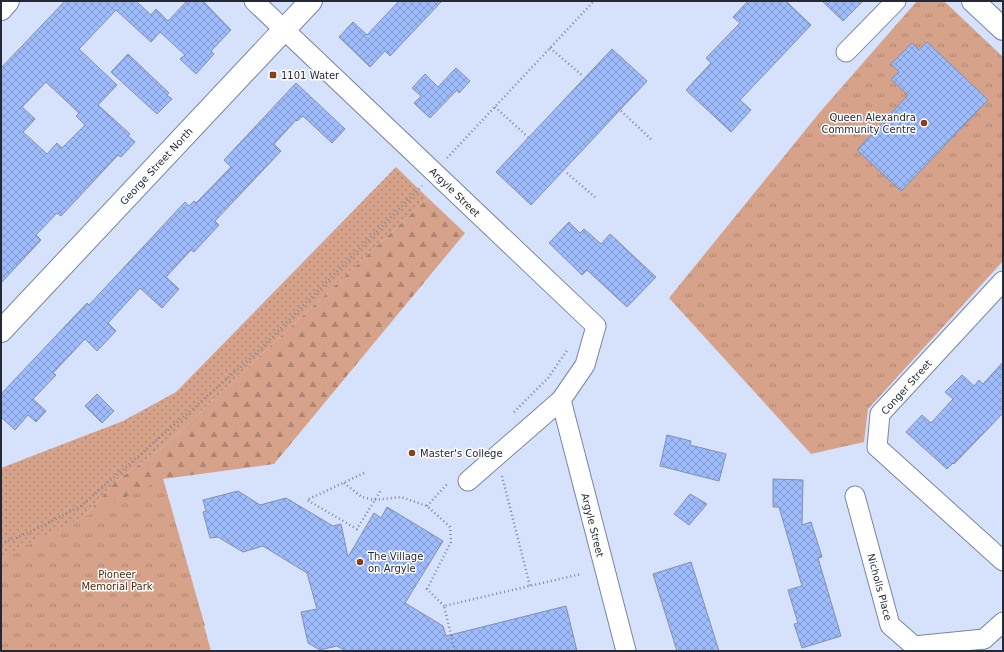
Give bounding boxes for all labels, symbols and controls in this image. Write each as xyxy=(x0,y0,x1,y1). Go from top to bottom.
marker: 1101 Water xyxy=(268,70,278,80)
place label: 1101 Water xyxy=(281,70,340,81)
place label: Queen Alexandra Community Centre xyxy=(822,112,916,135)
marker: Queen Alexandra Community Centre xyxy=(919,118,929,128)
street label: George Street North xyxy=(118,126,195,207)
street label: Argyle Street xyxy=(427,166,482,219)
street label: Conger Street xyxy=(879,358,934,417)
marker: Master's College xyxy=(407,448,417,458)
place label: Master's College xyxy=(420,448,503,459)
street label: Argyle Street xyxy=(579,492,606,558)
place label: The Village on Argyle xyxy=(367,551,423,574)
street label: Nicholls Place xyxy=(865,553,894,622)
marker: The Village on Argyle xyxy=(355,557,365,567)
park label: Pioneer Memorial Park xyxy=(81,569,153,592)

